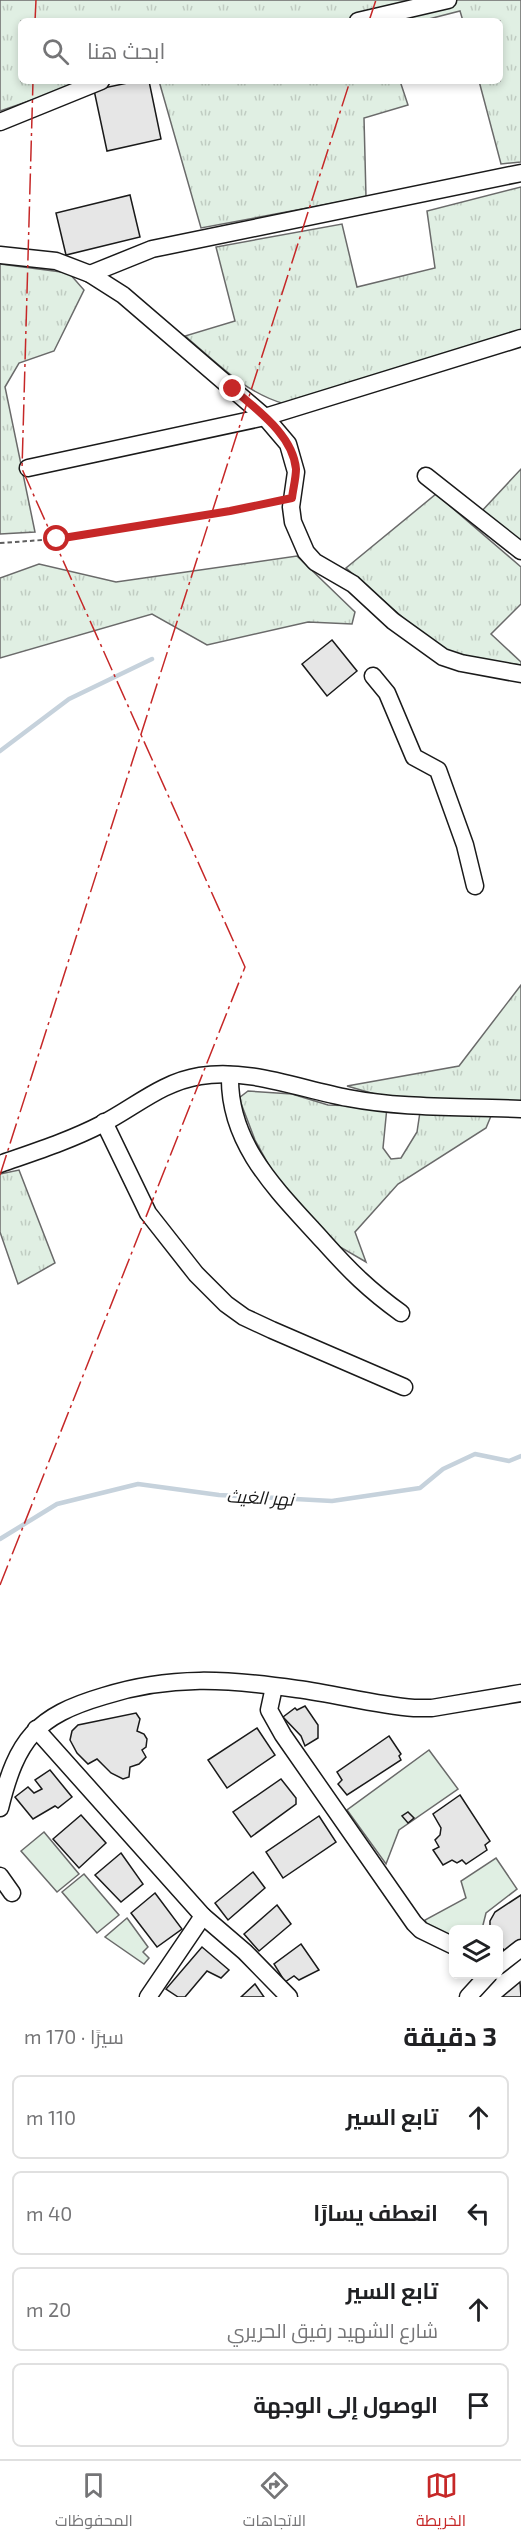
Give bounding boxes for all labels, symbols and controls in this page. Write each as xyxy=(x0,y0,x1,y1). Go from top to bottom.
search box xyxy=(18,18,503,84)
icon: search xyxy=(39,35,72,68)
text: ابحث هنا xyxy=(87,37,165,63)
route end xyxy=(219,375,245,401)
route start xyxy=(43,525,69,551)
water label: نهر الغيث xyxy=(226,1484,296,1511)
map controls xyxy=(449,1925,503,1979)
button: layers xyxy=(449,1925,503,1979)
text: 3 دقيقة xyxy=(403,2020,497,2051)
text: سيرًا · 170 m xyxy=(24,2024,124,2048)
icon: ahead xyxy=(462,2101,495,2134)
text: تابع السير xyxy=(346,2103,438,2129)
text: 110 m xyxy=(26,2105,76,2129)
icon: left xyxy=(462,2197,495,2230)
text: انعطف يسارًا xyxy=(313,2199,438,2225)
text: 40 m xyxy=(26,2201,72,2225)
text: تابع السير xyxy=(346,2277,438,2303)
icon: ahead xyxy=(462,2293,495,2326)
text: 20 m xyxy=(26,2297,71,2321)
text: شارع الشهيد رفيق الحريري xyxy=(227,2318,438,2342)
icon: arrive xyxy=(462,2389,495,2422)
text: الوصول إلى الوجهة xyxy=(253,2391,438,2417)
tab: المحفوظات xyxy=(55,2469,133,2535)
tab: الاتجاهات xyxy=(243,2469,306,2535)
tab: الخريطة xyxy=(416,2469,466,2535)

